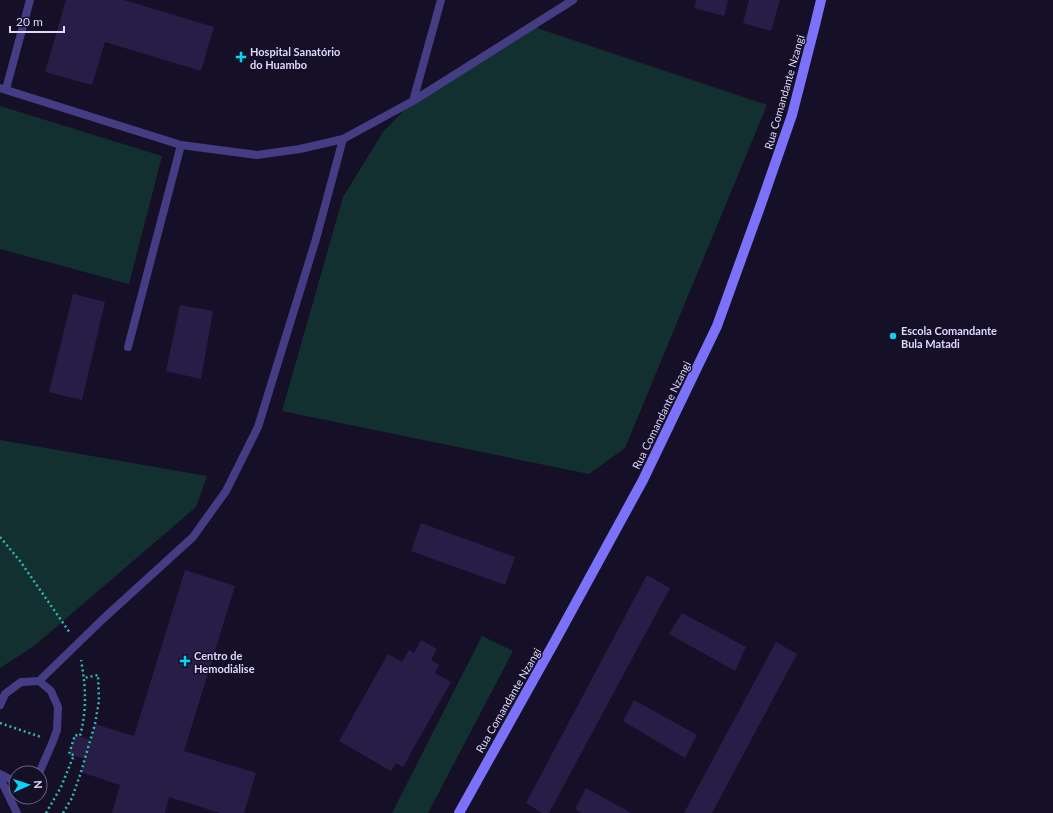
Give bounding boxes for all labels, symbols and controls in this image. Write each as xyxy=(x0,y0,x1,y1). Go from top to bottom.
scale bar xyxy=(10,8,64,34)
text: 20 m xyxy=(16,14,43,29)
street label: Rua Comandante Nzangi xyxy=(761,33,807,151)
place label: Hospital Sanatório do Huambo xyxy=(250,45,340,71)
marker: Hospital Sanatório do Huambo xyxy=(235,51,247,63)
place label: Escola Comandante Bula Matadi xyxy=(901,324,997,350)
marker: Escola Comandante Bula Matadi xyxy=(888,331,898,341)
street label: Rua Comandante Nzangi xyxy=(629,359,693,471)
street label: Rua Comandante Nzangi xyxy=(473,645,543,755)
place label: Centro de Hemodiálise xyxy=(194,649,255,675)
marker: Centro de Hemodiálise xyxy=(179,655,191,667)
north arrow xyxy=(8,765,48,805)
text: N xyxy=(32,780,45,789)

